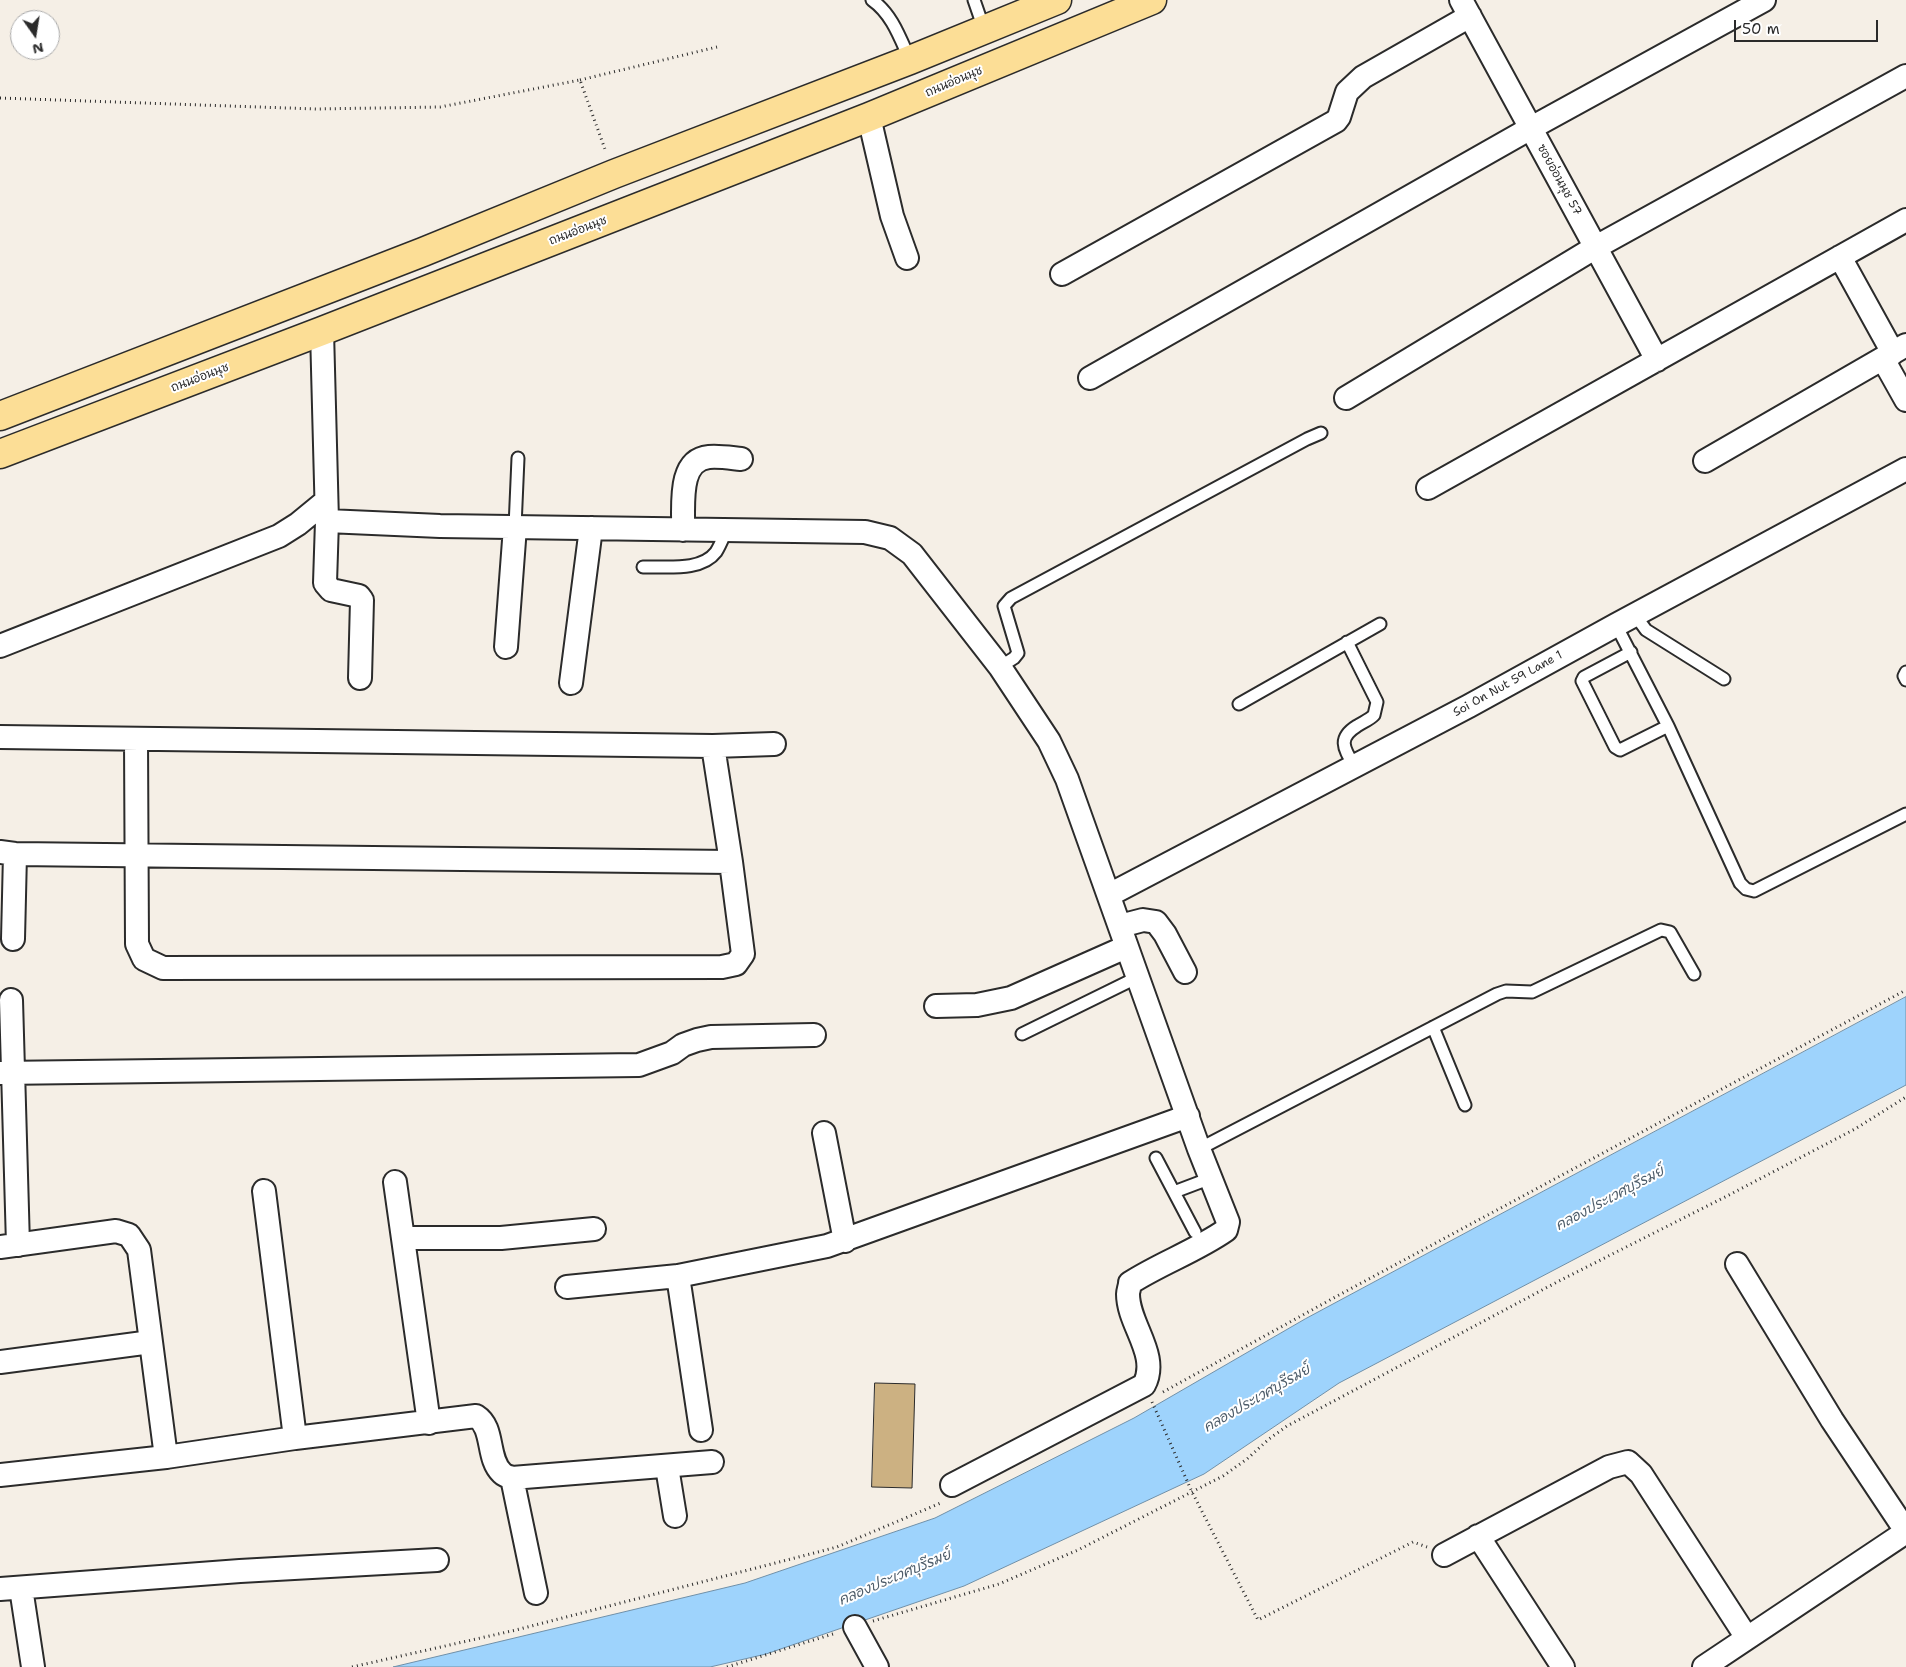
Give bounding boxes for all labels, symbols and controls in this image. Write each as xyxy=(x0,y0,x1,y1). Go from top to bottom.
north arrow xyxy=(10,10,60,60)
scale bar xyxy=(1736,10,1880,42)
text: 50 m xyxy=(1742,19,1780,39)
text: N xyxy=(31,39,46,59)
street label: ถนนอ่อนนุช xyxy=(923,63,985,101)
street label: ซอยอ่อนนุช 57 xyxy=(1534,142,1584,218)
street label: ถนนอ่อนนุช xyxy=(547,213,609,249)
street label: ถนนอ่อนนุช xyxy=(169,360,231,396)
street label: Soi On Nut 59 Lane 1 xyxy=(1451,648,1565,720)
water label: คลองประเวศบุรีรมย์ xyxy=(1553,1163,1667,1235)
water label: คลองประเวศบุรีรมย์ xyxy=(1201,1362,1313,1436)
water label: คลองประเวศบุรีรมย์ xyxy=(836,1547,954,1609)

